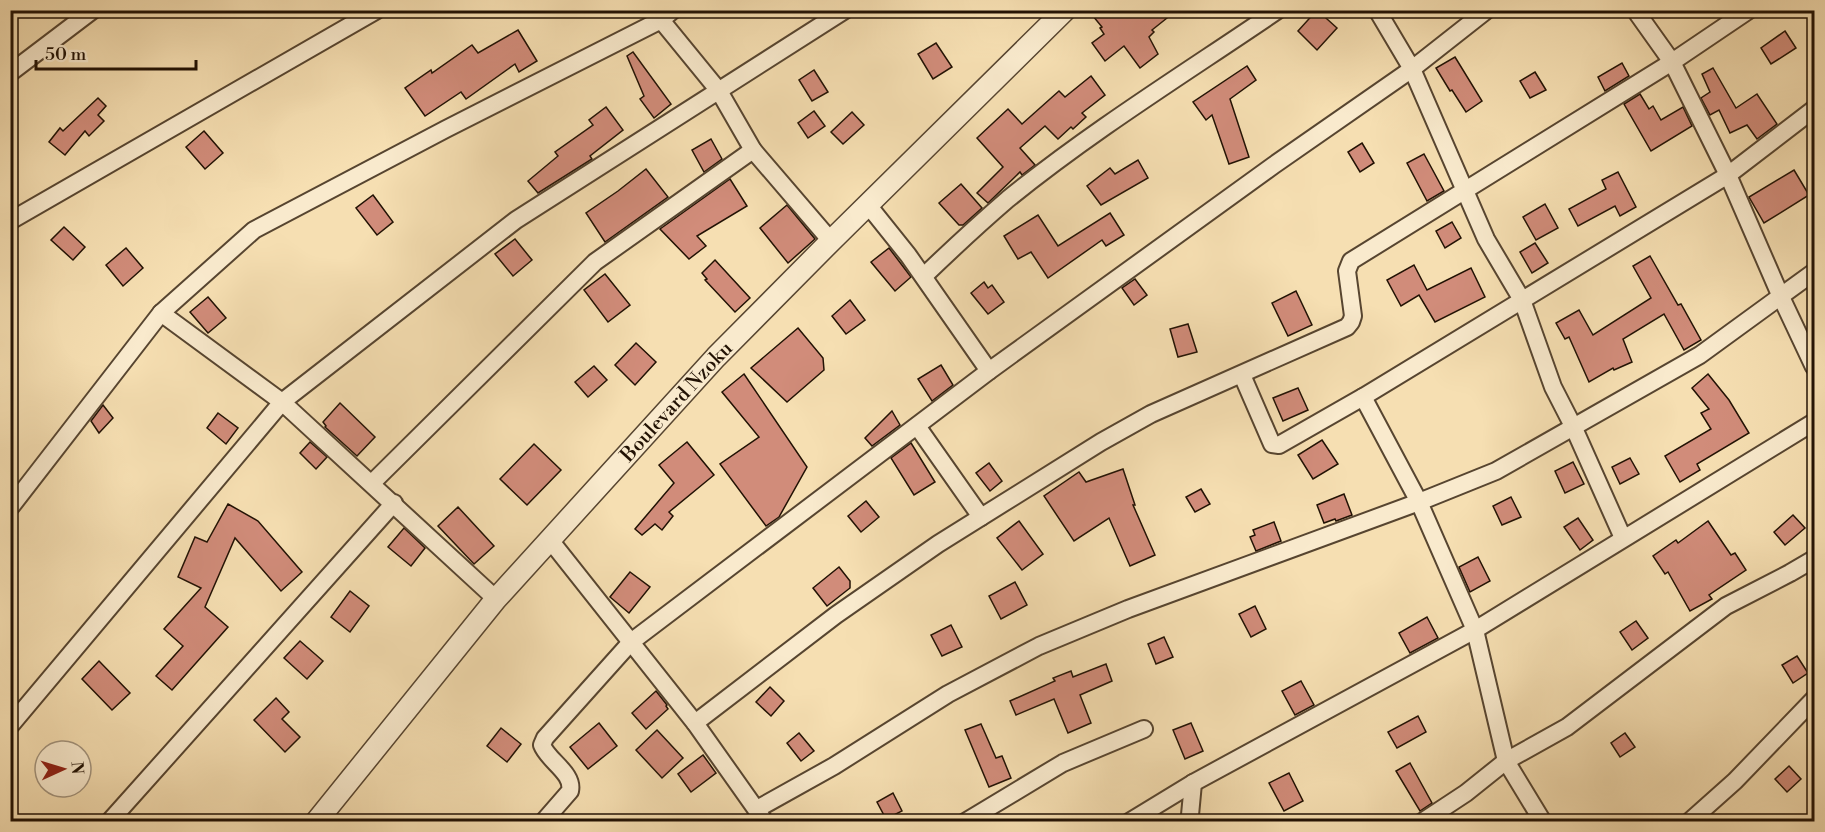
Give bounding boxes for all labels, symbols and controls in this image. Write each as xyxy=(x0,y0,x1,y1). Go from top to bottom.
scale bar xyxy=(36,33,196,71)
text: 50 m xyxy=(45,43,87,66)
street label: Boulevard Nzoku xyxy=(615,336,739,469)
north arrow xyxy=(33,739,93,799)
text: N xyxy=(67,761,87,775)

